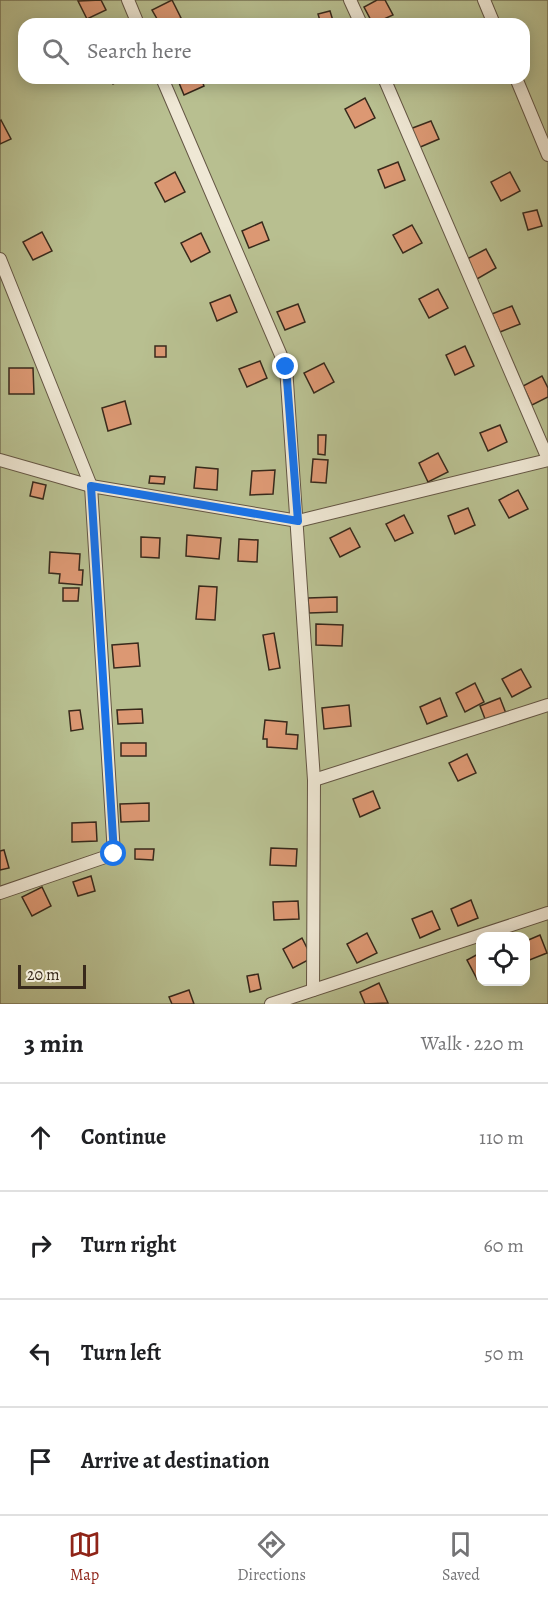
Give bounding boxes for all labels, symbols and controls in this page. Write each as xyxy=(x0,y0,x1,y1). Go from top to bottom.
search box xyxy=(18,18,530,84)
icon: search xyxy=(39,35,72,68)
text: Search here xyxy=(87,36,192,66)
route end xyxy=(272,353,298,379)
route start xyxy=(100,840,126,866)
map controls xyxy=(476,932,530,986)
button: locate xyxy=(476,932,530,986)
scale bar xyxy=(18,962,86,989)
text: 20 m xyxy=(27,964,60,986)
text: 3 min xyxy=(24,1026,84,1061)
text: Walk · 220 m xyxy=(421,1030,524,1057)
icon: ahead xyxy=(24,1121,57,1154)
text: Continue xyxy=(81,1122,166,1152)
text: 110 m xyxy=(479,1124,524,1151)
icon: right xyxy=(24,1229,57,1262)
text: Turn right xyxy=(81,1230,177,1260)
text: 60 m xyxy=(484,1232,524,1259)
icon: left xyxy=(24,1337,57,1370)
text: Turn left xyxy=(81,1338,161,1368)
text: 50 m xyxy=(484,1340,524,1367)
icon: arrive xyxy=(24,1445,57,1478)
text: Arrive at destination xyxy=(81,1446,270,1476)
tab: Map xyxy=(68,1528,101,1586)
tab: Directions xyxy=(237,1528,306,1586)
tab: Saved xyxy=(442,1528,480,1586)

